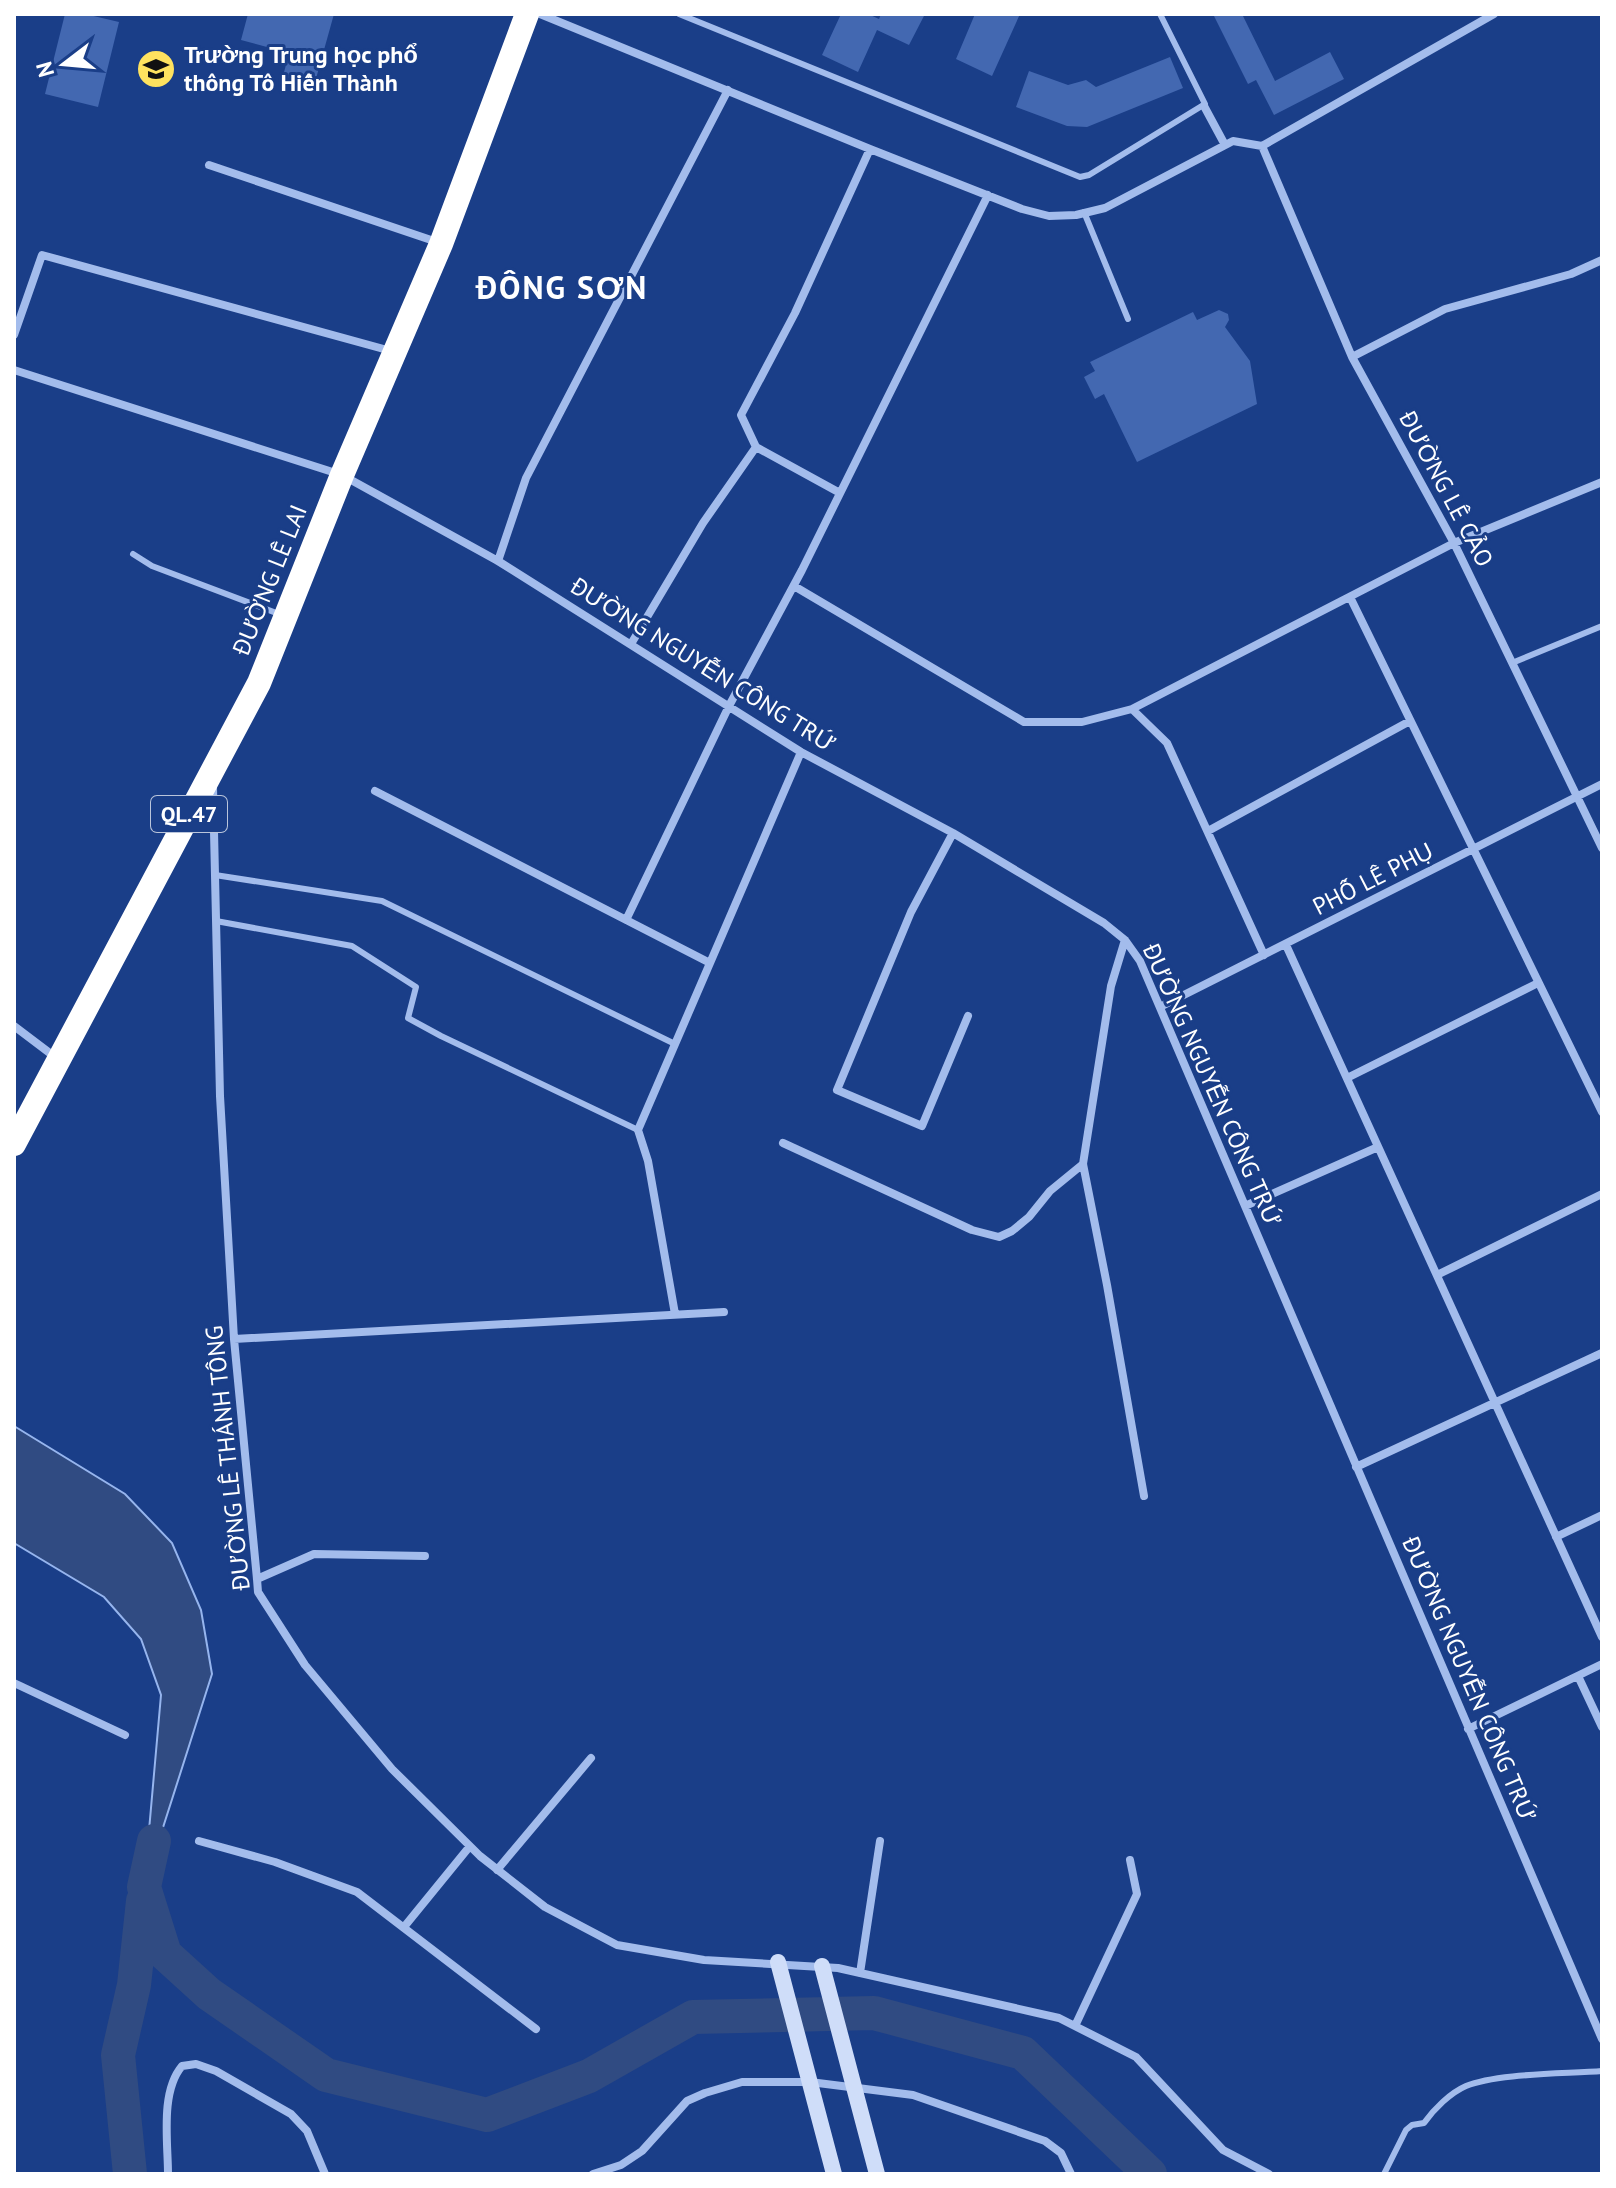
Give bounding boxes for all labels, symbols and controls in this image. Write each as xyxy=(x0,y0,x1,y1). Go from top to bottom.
north arrow xyxy=(24,24,104,104)
place label: Trường Trung học phổ thông Tô Hiến Thành xyxy=(184,39,418,98)
school or university icon: Trường Trung học phổ thông Tô Hiến Thành xyxy=(135,48,177,90)
text: N xyxy=(29,59,60,80)
district label: ĐÔNG SƠN xyxy=(475,266,648,308)
street label: ĐƯỜNG LÊ CẢO xyxy=(1392,405,1500,572)
street label: ĐƯỜNG LÊ LAI xyxy=(225,500,314,660)
street label: ĐƯỜNG NGUYỄN CÔNG TRỨ xyxy=(564,570,842,759)
road number: QL.47 xyxy=(151,796,227,832)
street label: PHỐ LÊ PHỤ xyxy=(1307,835,1438,922)
street label: ĐƯỜNG NGUYỄN CÔNG TRỨ xyxy=(1136,937,1289,1231)
street label: ĐƯỜNG LÊ THÁNH TÔNG xyxy=(198,1324,257,1593)
street label: ĐƯỜNG NGUYỄN CÔNG TRỨ xyxy=(1395,1531,1544,1826)

